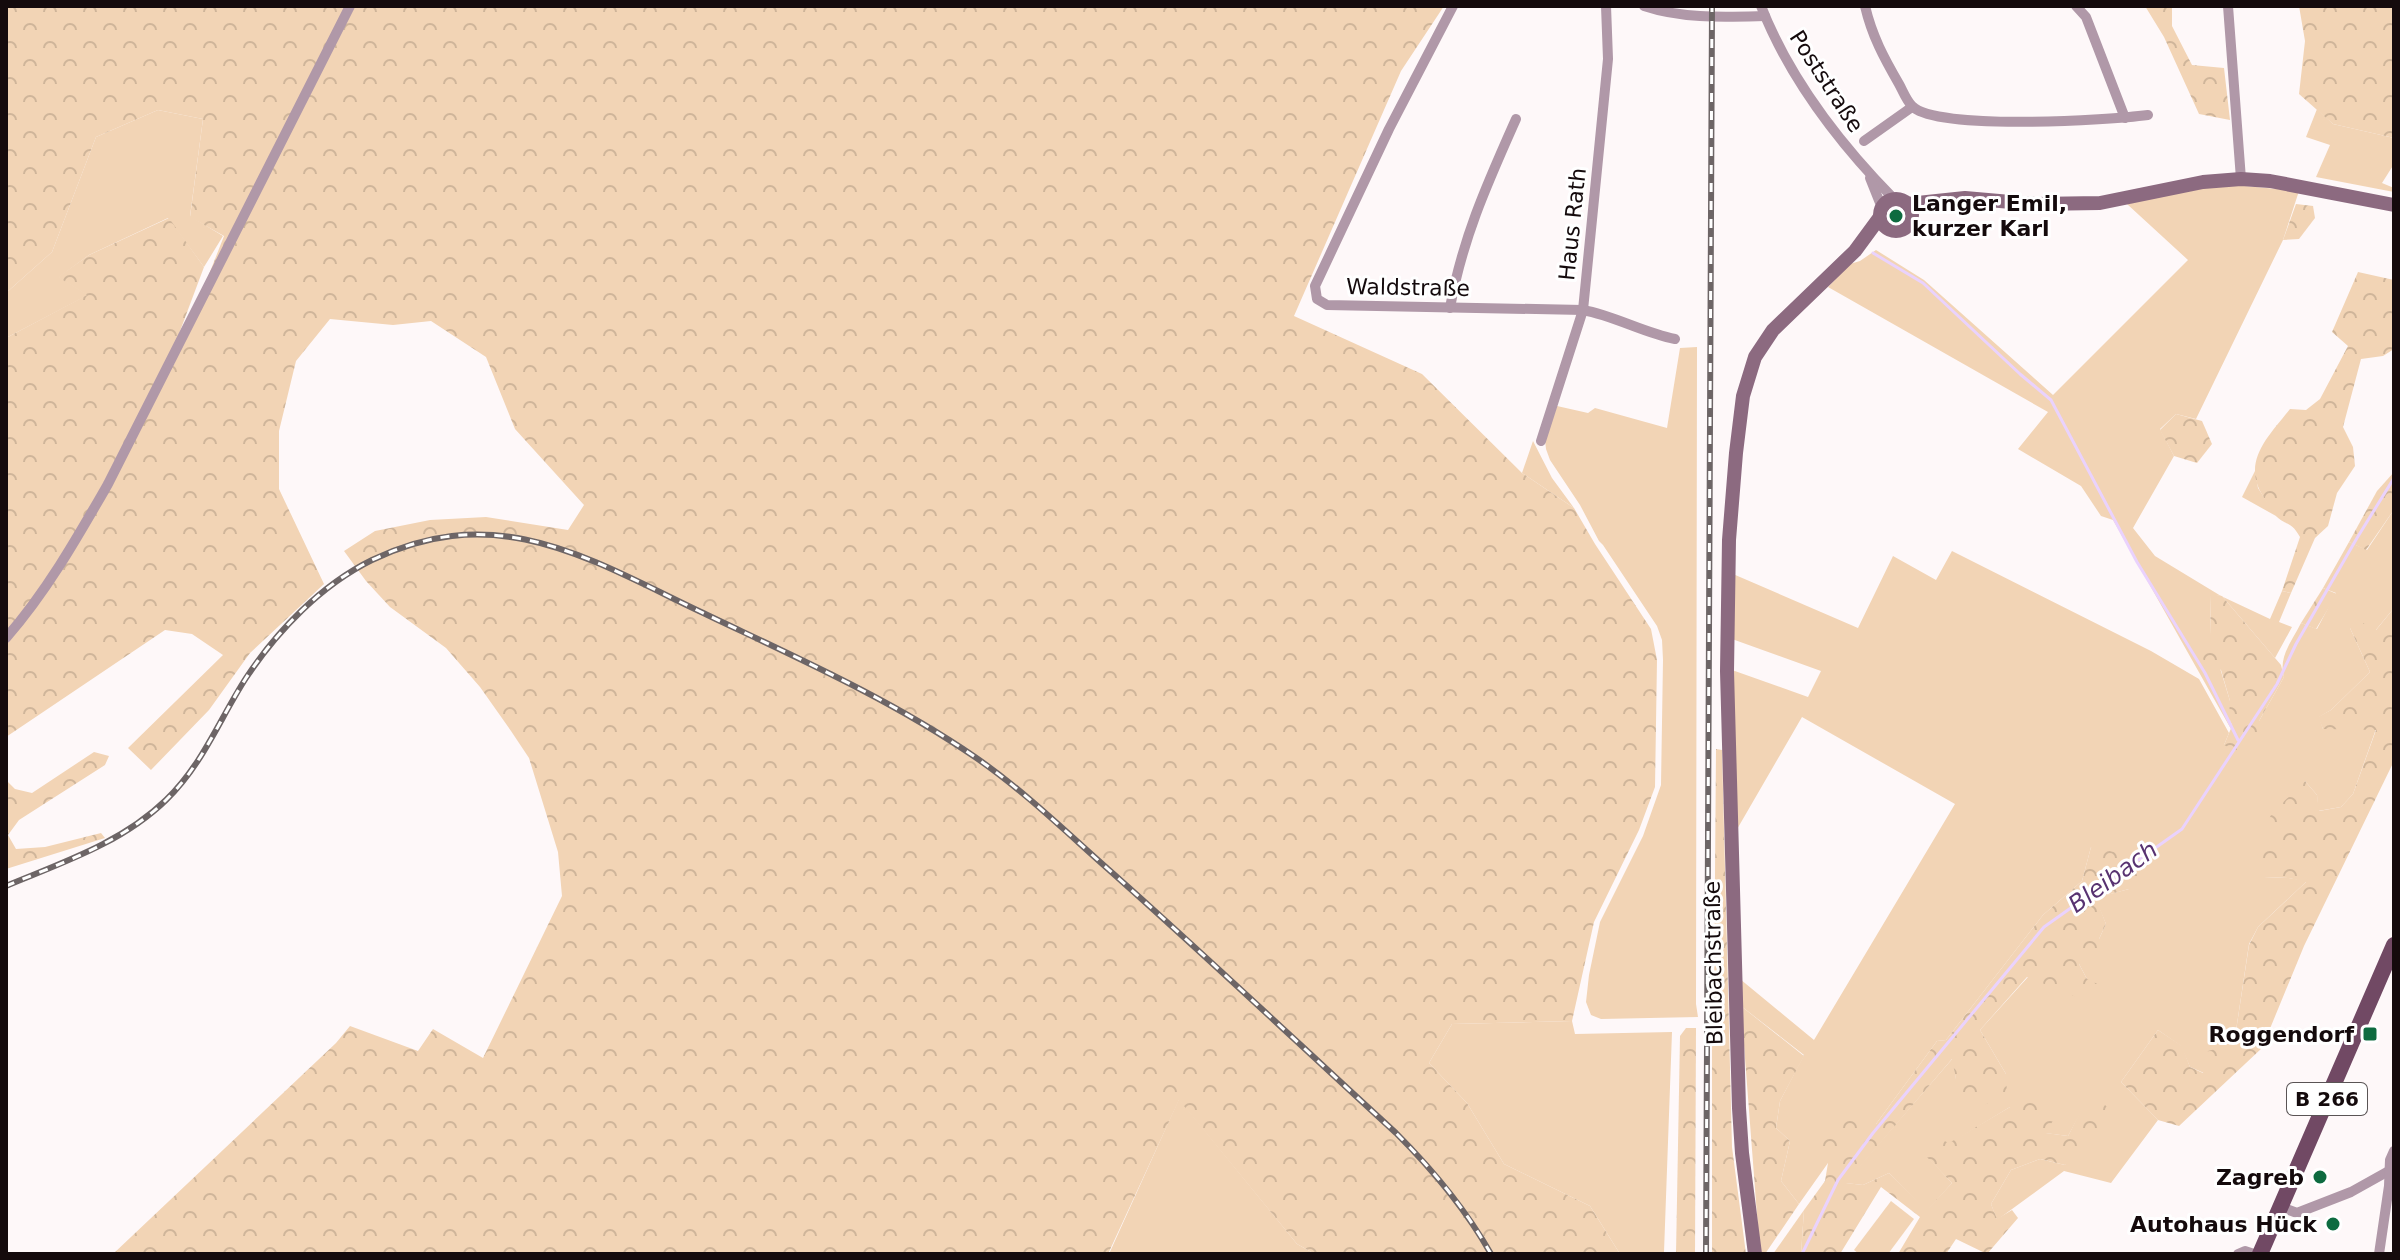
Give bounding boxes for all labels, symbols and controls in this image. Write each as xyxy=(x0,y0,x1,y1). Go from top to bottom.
street label: Poststraße xyxy=(1784,26,1869,137)
street label: Haus Rath xyxy=(1554,166,1591,282)
place label: Langer Emil, kurzer Karl xyxy=(1912,191,2067,241)
marker: Langer Emil, kurzer Karl xyxy=(1887,207,1905,225)
street label: Waldstraße xyxy=(1346,274,1470,301)
water label: Bleibach xyxy=(2063,835,2163,919)
street label: Bleibachstraße xyxy=(1700,881,1727,1045)
place label: Roggendorf xyxy=(2209,1022,2354,1047)
marker: Roggendorf xyxy=(2361,1025,2379,1043)
road number: B 266 xyxy=(2287,1083,2367,1115)
place label: Zagreb xyxy=(2216,1165,2304,1190)
marker: Zagreb xyxy=(2311,1168,2329,1186)
place label: Autohaus Hück xyxy=(2130,1212,2318,1237)
marker: Autohaus Hück xyxy=(2324,1215,2342,1233)

